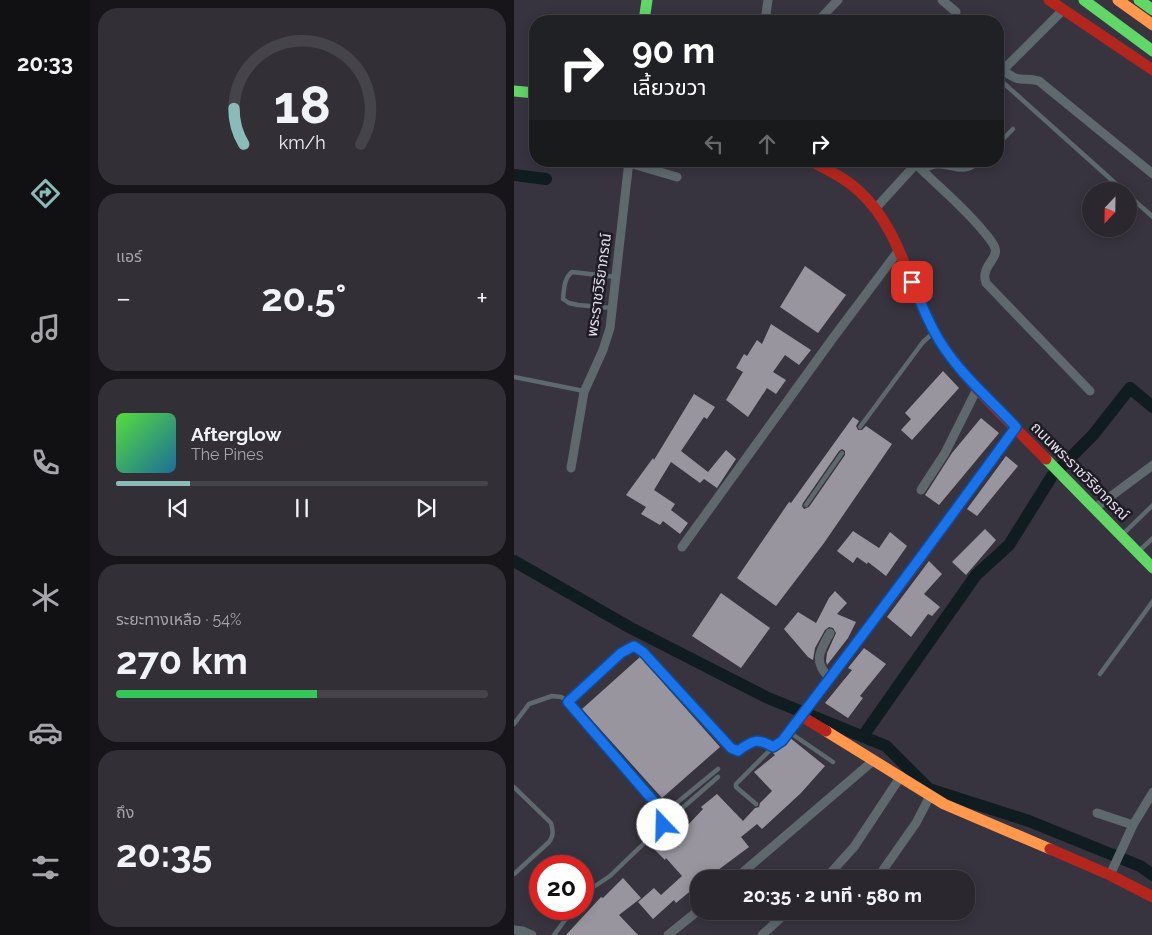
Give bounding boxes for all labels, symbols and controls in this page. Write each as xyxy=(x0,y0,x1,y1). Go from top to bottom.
text: 90 m xyxy=(632,30,715,71)
icon: right xyxy=(549,35,614,100)
text: 20:33 xyxy=(17,50,73,76)
text: 18 xyxy=(273,74,331,135)
text: เลี้ยวขวา xyxy=(632,74,707,100)
icon: left xyxy=(700,130,728,158)
icon: ahead xyxy=(753,130,781,158)
icon: right xyxy=(806,130,834,158)
text: km/h xyxy=(278,132,326,153)
icon: directions xyxy=(28,176,63,211)
north arrow xyxy=(1082,182,1136,238)
map controls xyxy=(1082,182,1137,237)
street label: พระราชวิริยาภรณ์ xyxy=(583,232,615,338)
text: แอร์ xyxy=(116,247,142,266)
pin xyxy=(891,261,933,303)
icon: arrive xyxy=(898,268,926,296)
text: 20.5° xyxy=(261,275,346,320)
text: − xyxy=(116,282,131,315)
text: + xyxy=(476,282,488,315)
icon: music xyxy=(28,311,63,346)
street label: ถนนพระราชวิริยาภรณ์ xyxy=(1027,418,1133,524)
text: Afterglow xyxy=(191,423,281,445)
icon: phone xyxy=(28,445,63,480)
text: The Pines xyxy=(191,445,263,464)
icon: previous xyxy=(164,494,192,522)
icon: pause xyxy=(288,494,316,522)
icon: next xyxy=(412,494,440,522)
icon: climate xyxy=(28,580,63,615)
text: ระยะทางเหลือ · 54% xyxy=(116,610,241,629)
text: 270 km xyxy=(116,638,248,683)
icon: car xyxy=(28,715,63,750)
position arrow xyxy=(636,798,688,850)
text: ถึง xyxy=(116,803,134,822)
text: 20:35 xyxy=(116,831,212,876)
icon: filters xyxy=(28,850,63,885)
speed limit sign: 20 xyxy=(529,855,594,920)
text: 20:35 · 2 นาที · 580 m xyxy=(743,884,922,906)

